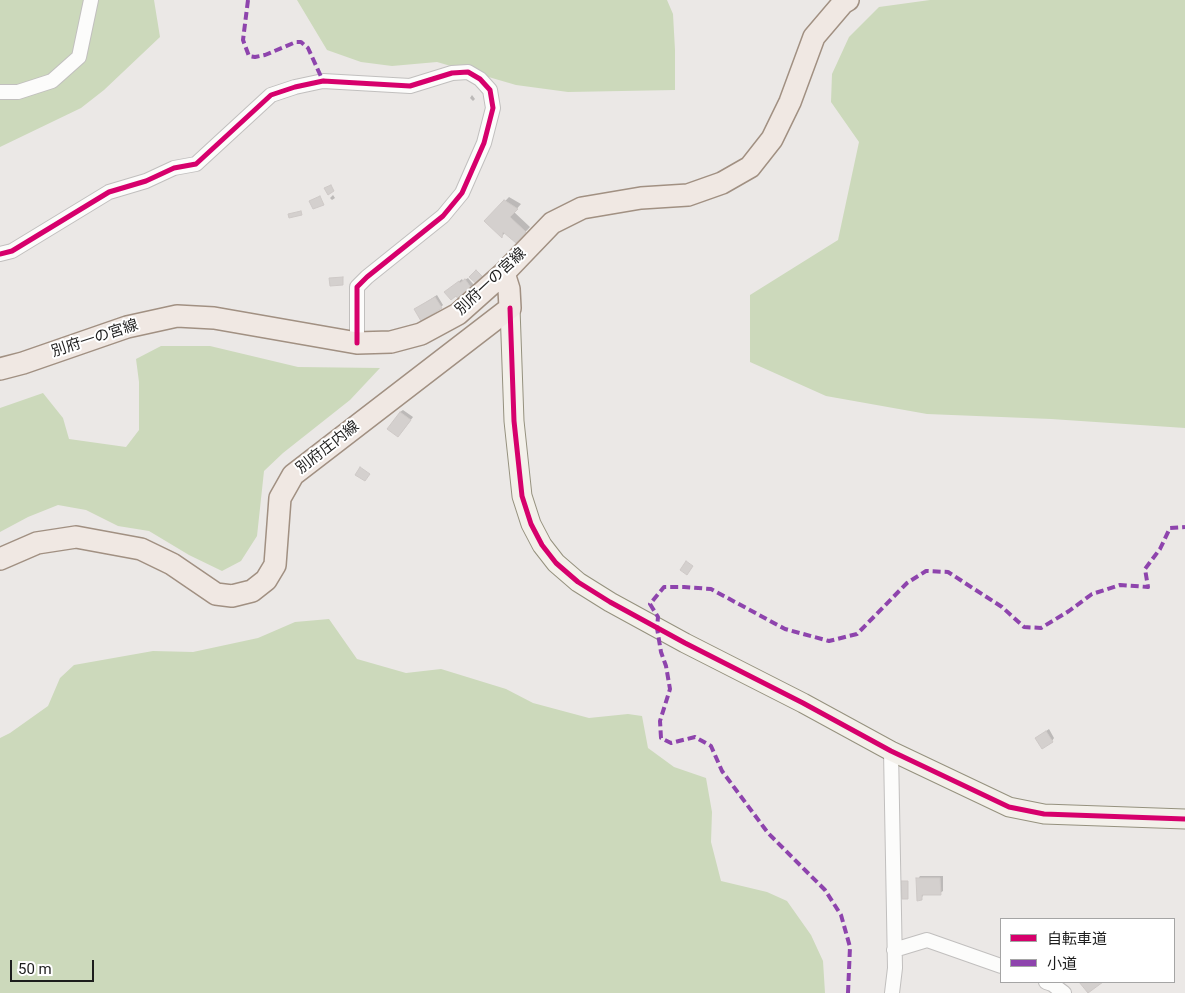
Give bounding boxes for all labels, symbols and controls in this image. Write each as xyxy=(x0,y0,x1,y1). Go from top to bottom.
street label: 別府一の宮線 xyxy=(452,245,530,319)
street label: 別府一の宮線 xyxy=(49,317,141,361)
street label: 別府庄内線 xyxy=(293,418,363,478)
legend xyxy=(1000,918,1175,983)
text: 自転車道 xyxy=(1047,930,1107,948)
scale bar xyxy=(12,950,96,982)
text: 小道 xyxy=(1047,955,1077,973)
text: 50 m xyxy=(18,960,52,978)

